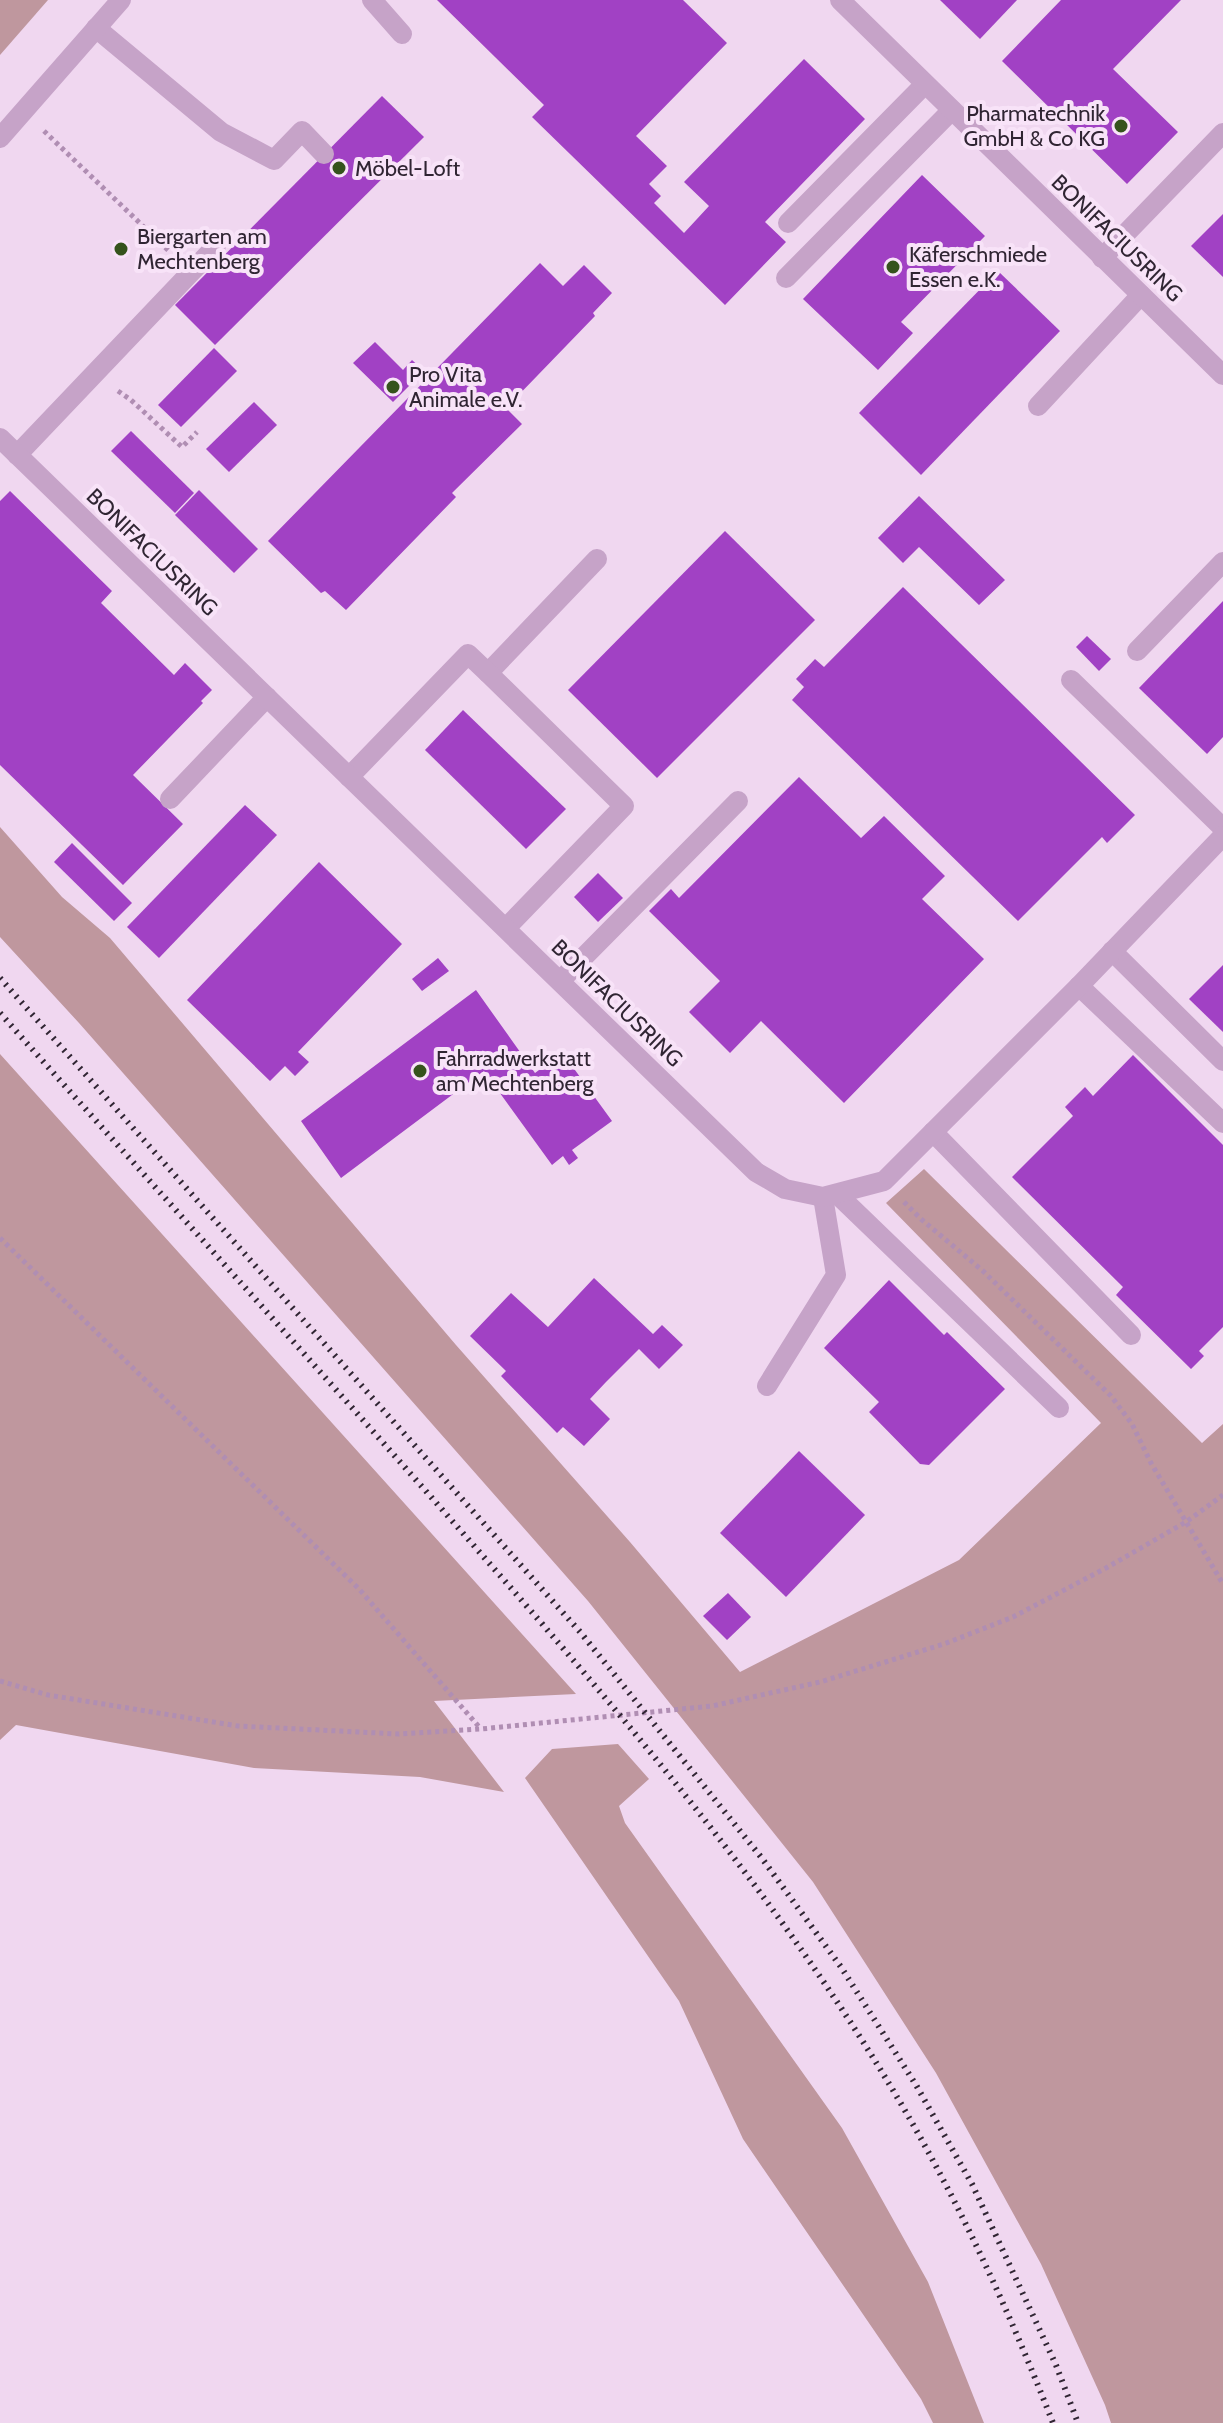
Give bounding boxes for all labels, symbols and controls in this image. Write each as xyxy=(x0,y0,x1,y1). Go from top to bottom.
place label: Pharmatechnik GmbH & Co KG xyxy=(963,100,1105,152)
marker: Pharmatechnik GmbH & Co KG xyxy=(1112,117,1130,135)
place label: Möbel-Loft xyxy=(355,155,461,182)
marker: Möbel-Loft xyxy=(330,159,348,177)
street label: BONIFACIUSRING xyxy=(1046,169,1188,307)
place label: Biergarten am Mechtenberg xyxy=(137,223,267,275)
marker: Biergarten am Mechtenberg xyxy=(112,240,130,258)
place label: Käferschmiede Essen e.K. xyxy=(909,241,1047,293)
marker: Käferschmiede Essen e.K. xyxy=(884,258,902,276)
place label: Pro Vita Animale e.V. xyxy=(409,361,523,413)
marker: Pro Vita Animale e.V. xyxy=(384,378,402,396)
street label: BONIFACIUSRING xyxy=(81,483,223,621)
street label: BONIFACIUSRING xyxy=(546,934,688,1072)
place label: Fahrradwerkstatt am Mechtenberg xyxy=(436,1045,595,1097)
marker: Fahrradwerkstatt am Mechtenberg xyxy=(411,1062,429,1080)

